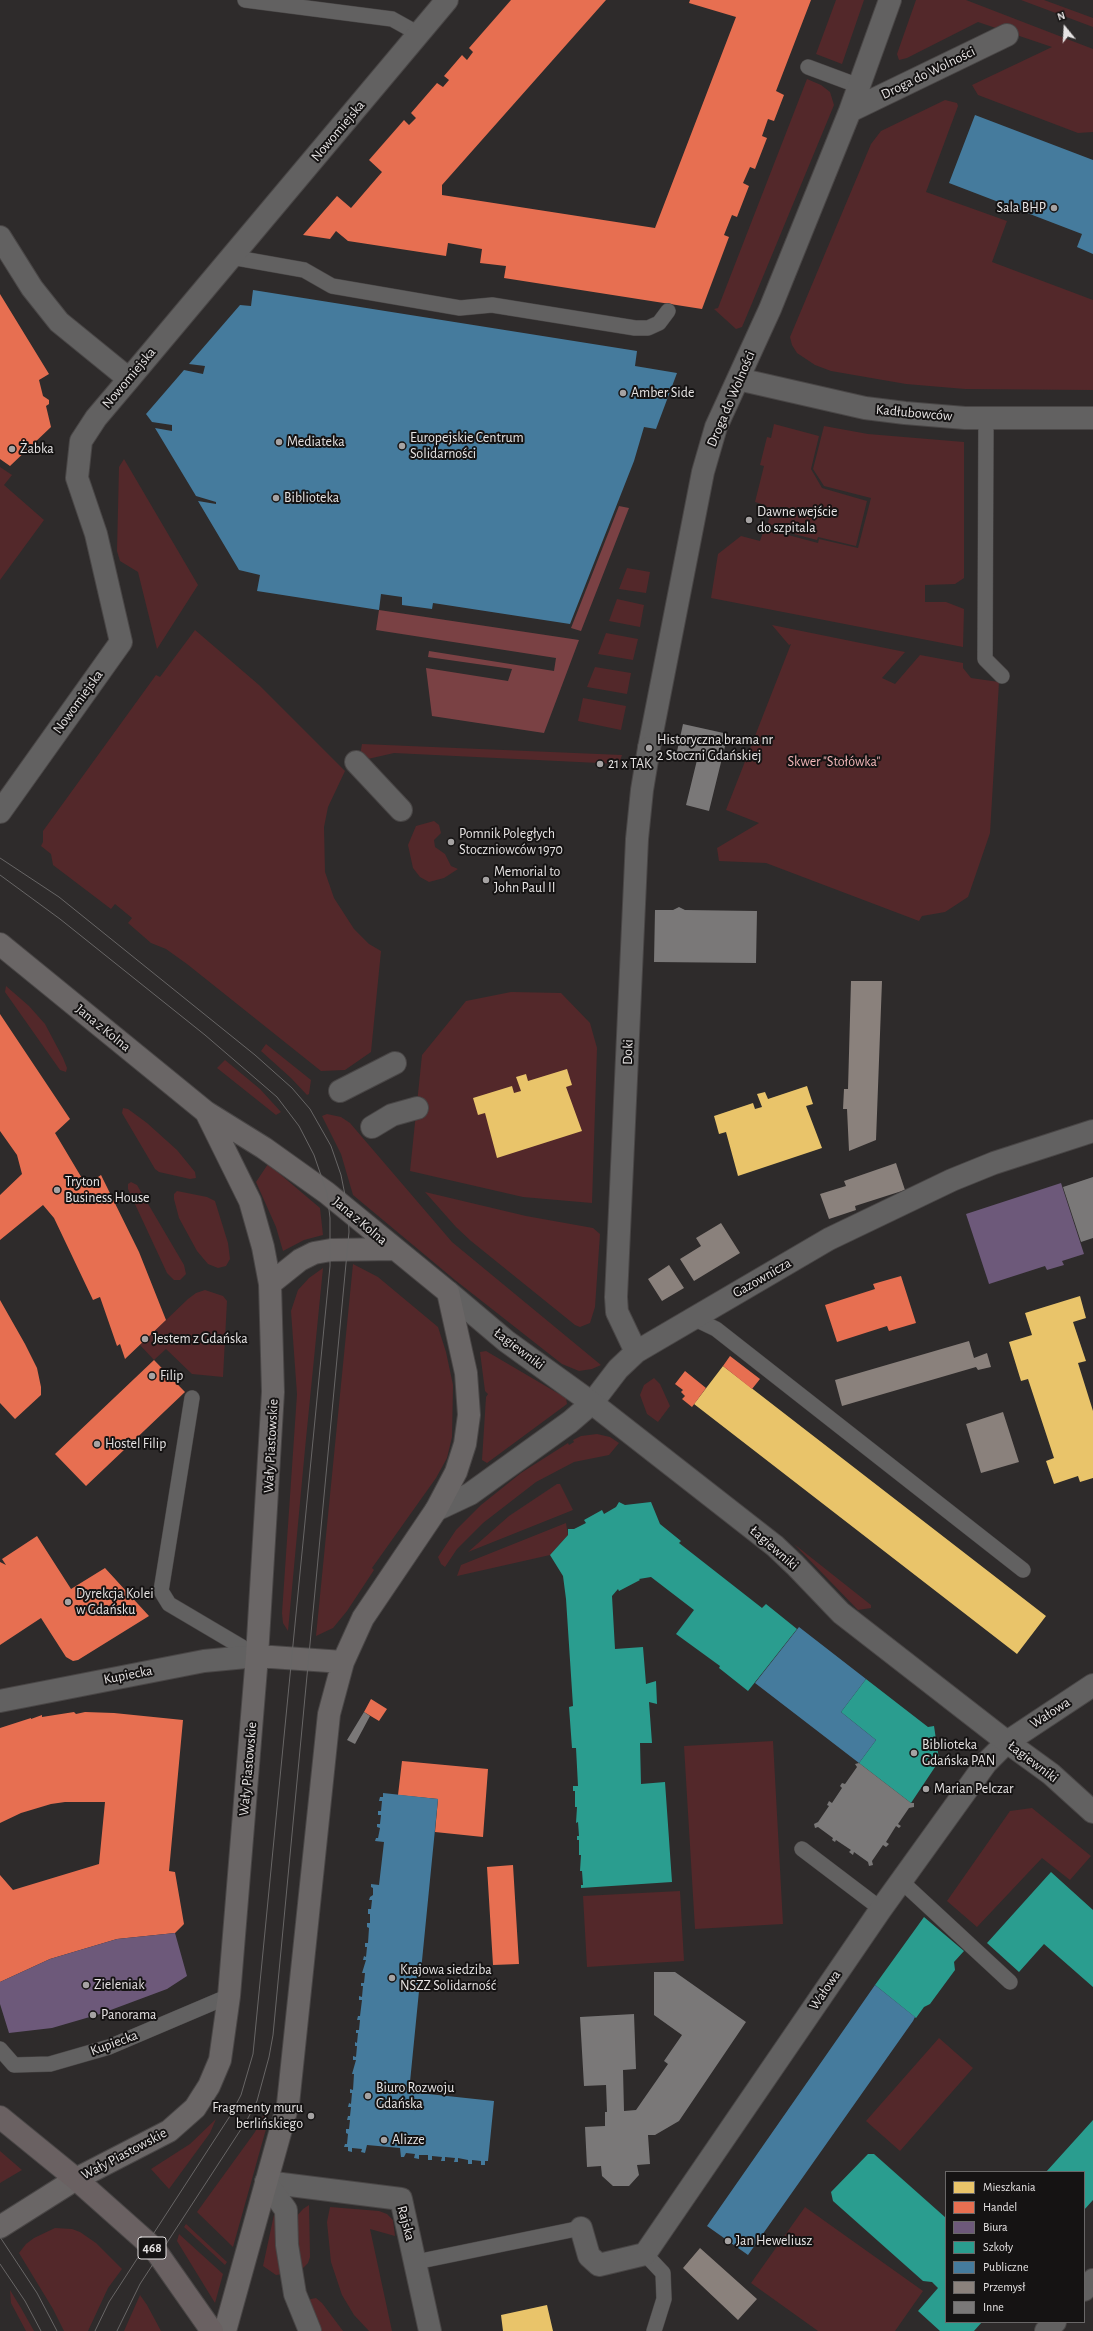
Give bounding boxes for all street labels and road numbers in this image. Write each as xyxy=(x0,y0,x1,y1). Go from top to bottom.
street label: Droga do Wolności xyxy=(878,43,978,103)
street label: Nowomiejska xyxy=(308,97,368,165)
street label: Nowomiejska xyxy=(99,344,159,412)
street label: Droga do Wolności xyxy=(703,349,759,449)
street label: Kadłubowców xyxy=(875,401,953,425)
street label: Nowomiejska xyxy=(49,667,107,737)
street label: Jana z Kolna xyxy=(72,1001,134,1055)
street label: Doki xyxy=(619,1039,637,1065)
street label: Jana z Kolna xyxy=(329,1193,391,1249)
street label: Gazownicza xyxy=(730,1255,794,1301)
street label: Łagiewniki xyxy=(490,1325,548,1373)
street label: Wały Piastowskie xyxy=(260,1399,282,1493)
street label: Łagiewniki xyxy=(746,1522,802,1574)
street label: Kupiecka xyxy=(102,1662,154,1688)
street label: Wałowa xyxy=(1027,1694,1073,1732)
street label: Wały Piastowskie xyxy=(236,1721,260,1817)
street label: Łagiewniki xyxy=(1004,1738,1062,1786)
street label: Wałowa xyxy=(806,1967,844,2013)
street label: Kupiecka xyxy=(88,2027,140,2059)
street label: Wały Piastowskie xyxy=(78,2124,170,2184)
street label: Rajska xyxy=(393,2204,419,2242)
road number: 468 xyxy=(138,2237,166,2259)

